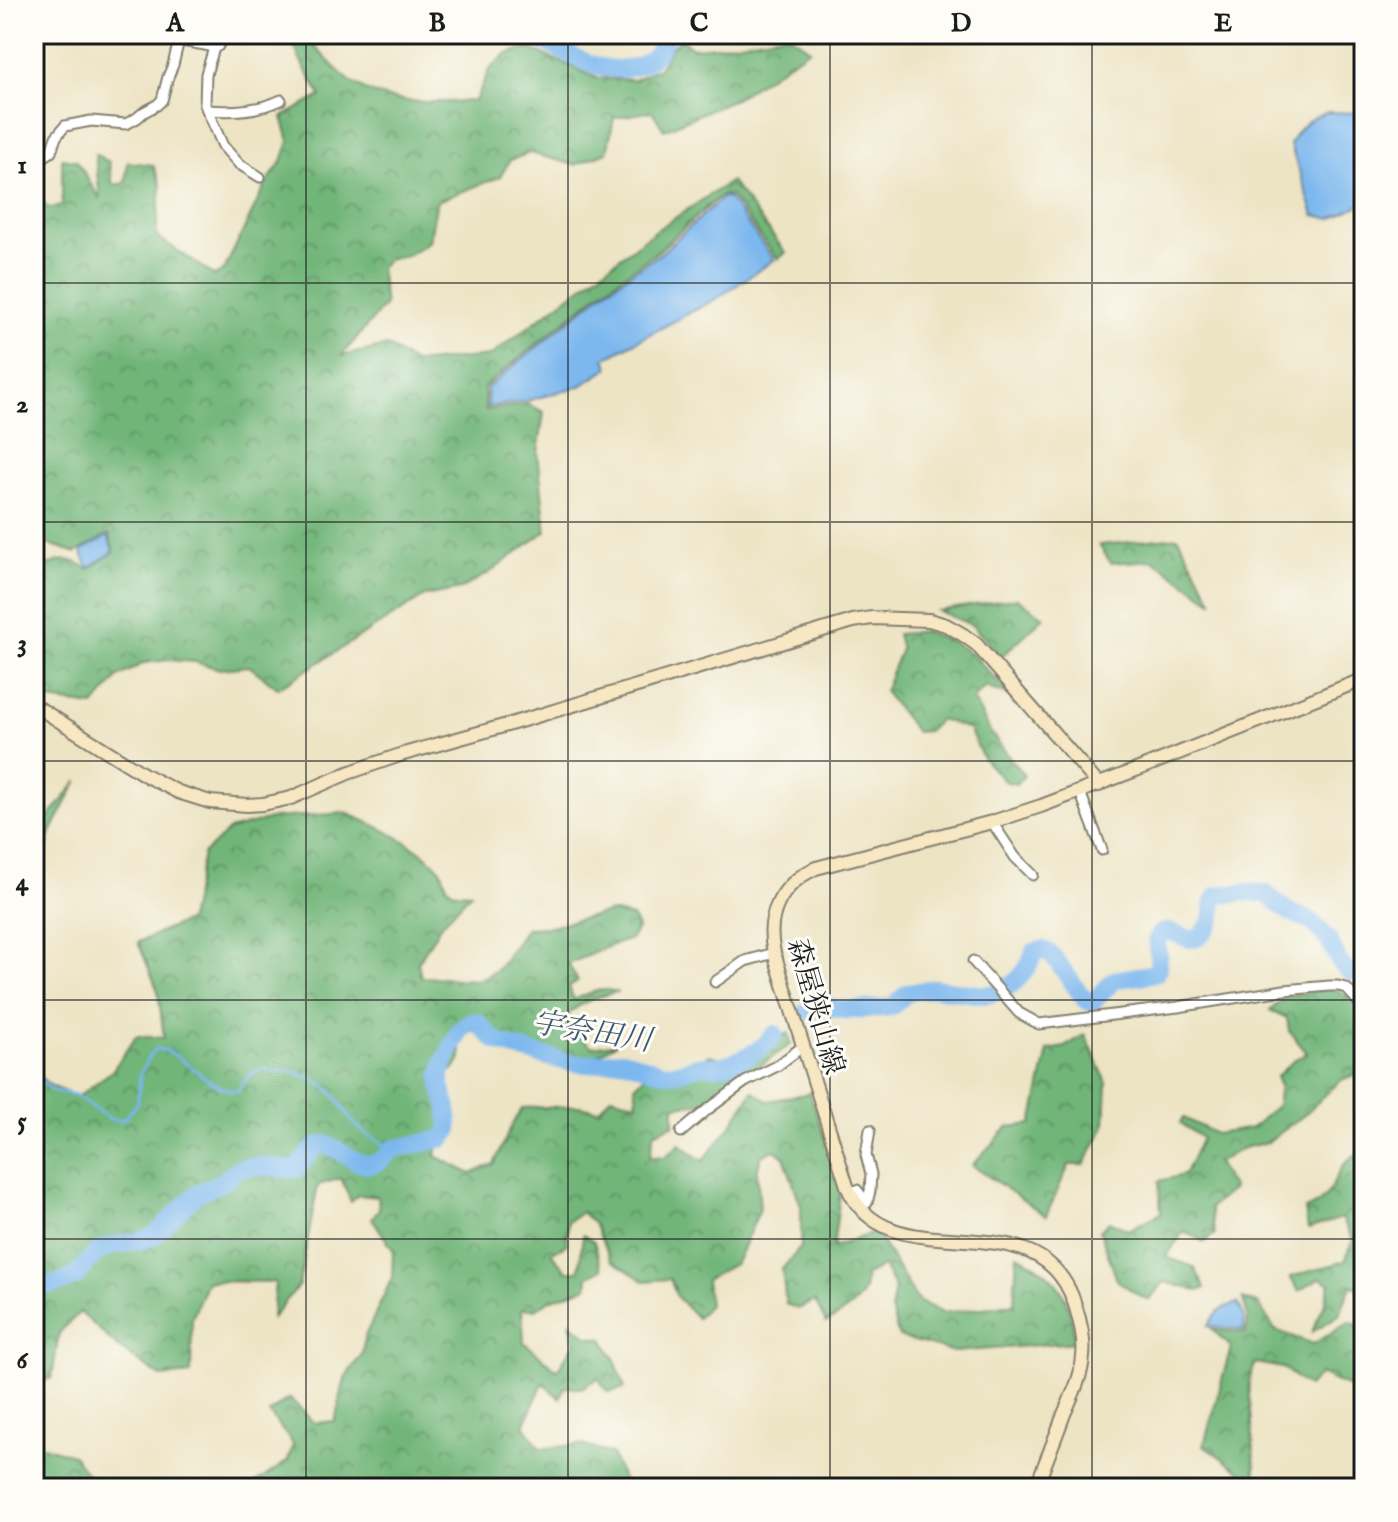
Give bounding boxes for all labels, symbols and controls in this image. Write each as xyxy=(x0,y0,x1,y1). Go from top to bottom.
text: A xyxy=(165,7,185,40)
text: B xyxy=(428,7,446,40)
text: C xyxy=(690,7,709,40)
text: D xyxy=(951,7,972,40)
text: E xyxy=(1214,7,1232,40)
text: 1 xyxy=(17,149,27,182)
text: 2 xyxy=(16,388,28,421)
text: 3 xyxy=(17,627,27,660)
text: 4 xyxy=(16,866,30,899)
street label: 森屋狭山線 xyxy=(778,935,851,1079)
water label: 宇奈田川 xyxy=(529,1005,657,1062)
text: 5 xyxy=(17,1105,27,1138)
text: 6 xyxy=(17,1344,29,1377)

